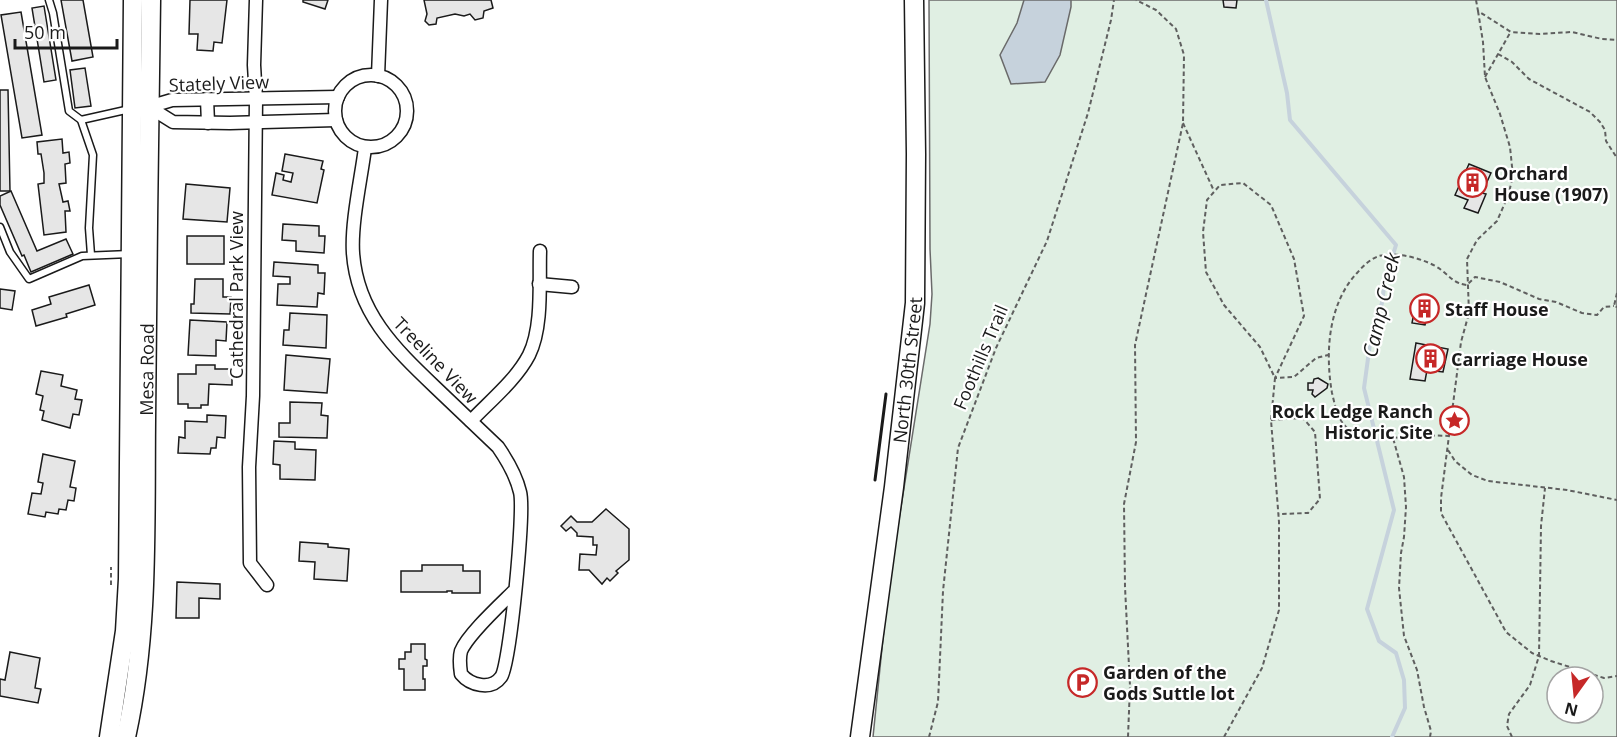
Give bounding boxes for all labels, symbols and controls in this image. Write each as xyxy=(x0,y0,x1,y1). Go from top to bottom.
scale bar xyxy=(15,12,117,50)
text: 50 m xyxy=(24,20,66,44)
street label: Stately View xyxy=(168,69,270,97)
place label: Orchard House (1907) xyxy=(1494,161,1608,206)
building icon: Orchard House (1907) xyxy=(1457,167,1489,199)
street label: Cathedral Park View xyxy=(224,211,248,379)
water label: Camp Creek xyxy=(1356,249,1406,360)
building icon: Staff House xyxy=(1408,293,1440,325)
street label: North 30th Street xyxy=(887,297,927,444)
place label: Staff House xyxy=(1445,297,1549,321)
street label: Foothills Trail xyxy=(947,301,1013,413)
street label: Treeline View xyxy=(389,311,483,409)
street label: Mesa Road xyxy=(134,323,159,416)
building icon: Carriage House xyxy=(1414,343,1446,375)
place label: Carriage House xyxy=(1451,347,1588,371)
place label: Rock Ledge Ranch Historic Site xyxy=(1272,399,1433,444)
place icon: Rock Ledge Ranch Historic Site xyxy=(1438,405,1470,437)
place label: Garden of the Gods Suttle lot xyxy=(1103,660,1235,705)
north arrow xyxy=(1545,665,1605,725)
parking icon: Garden of the Gods Suttle lot xyxy=(1066,666,1098,698)
text: N xyxy=(1562,697,1580,722)

